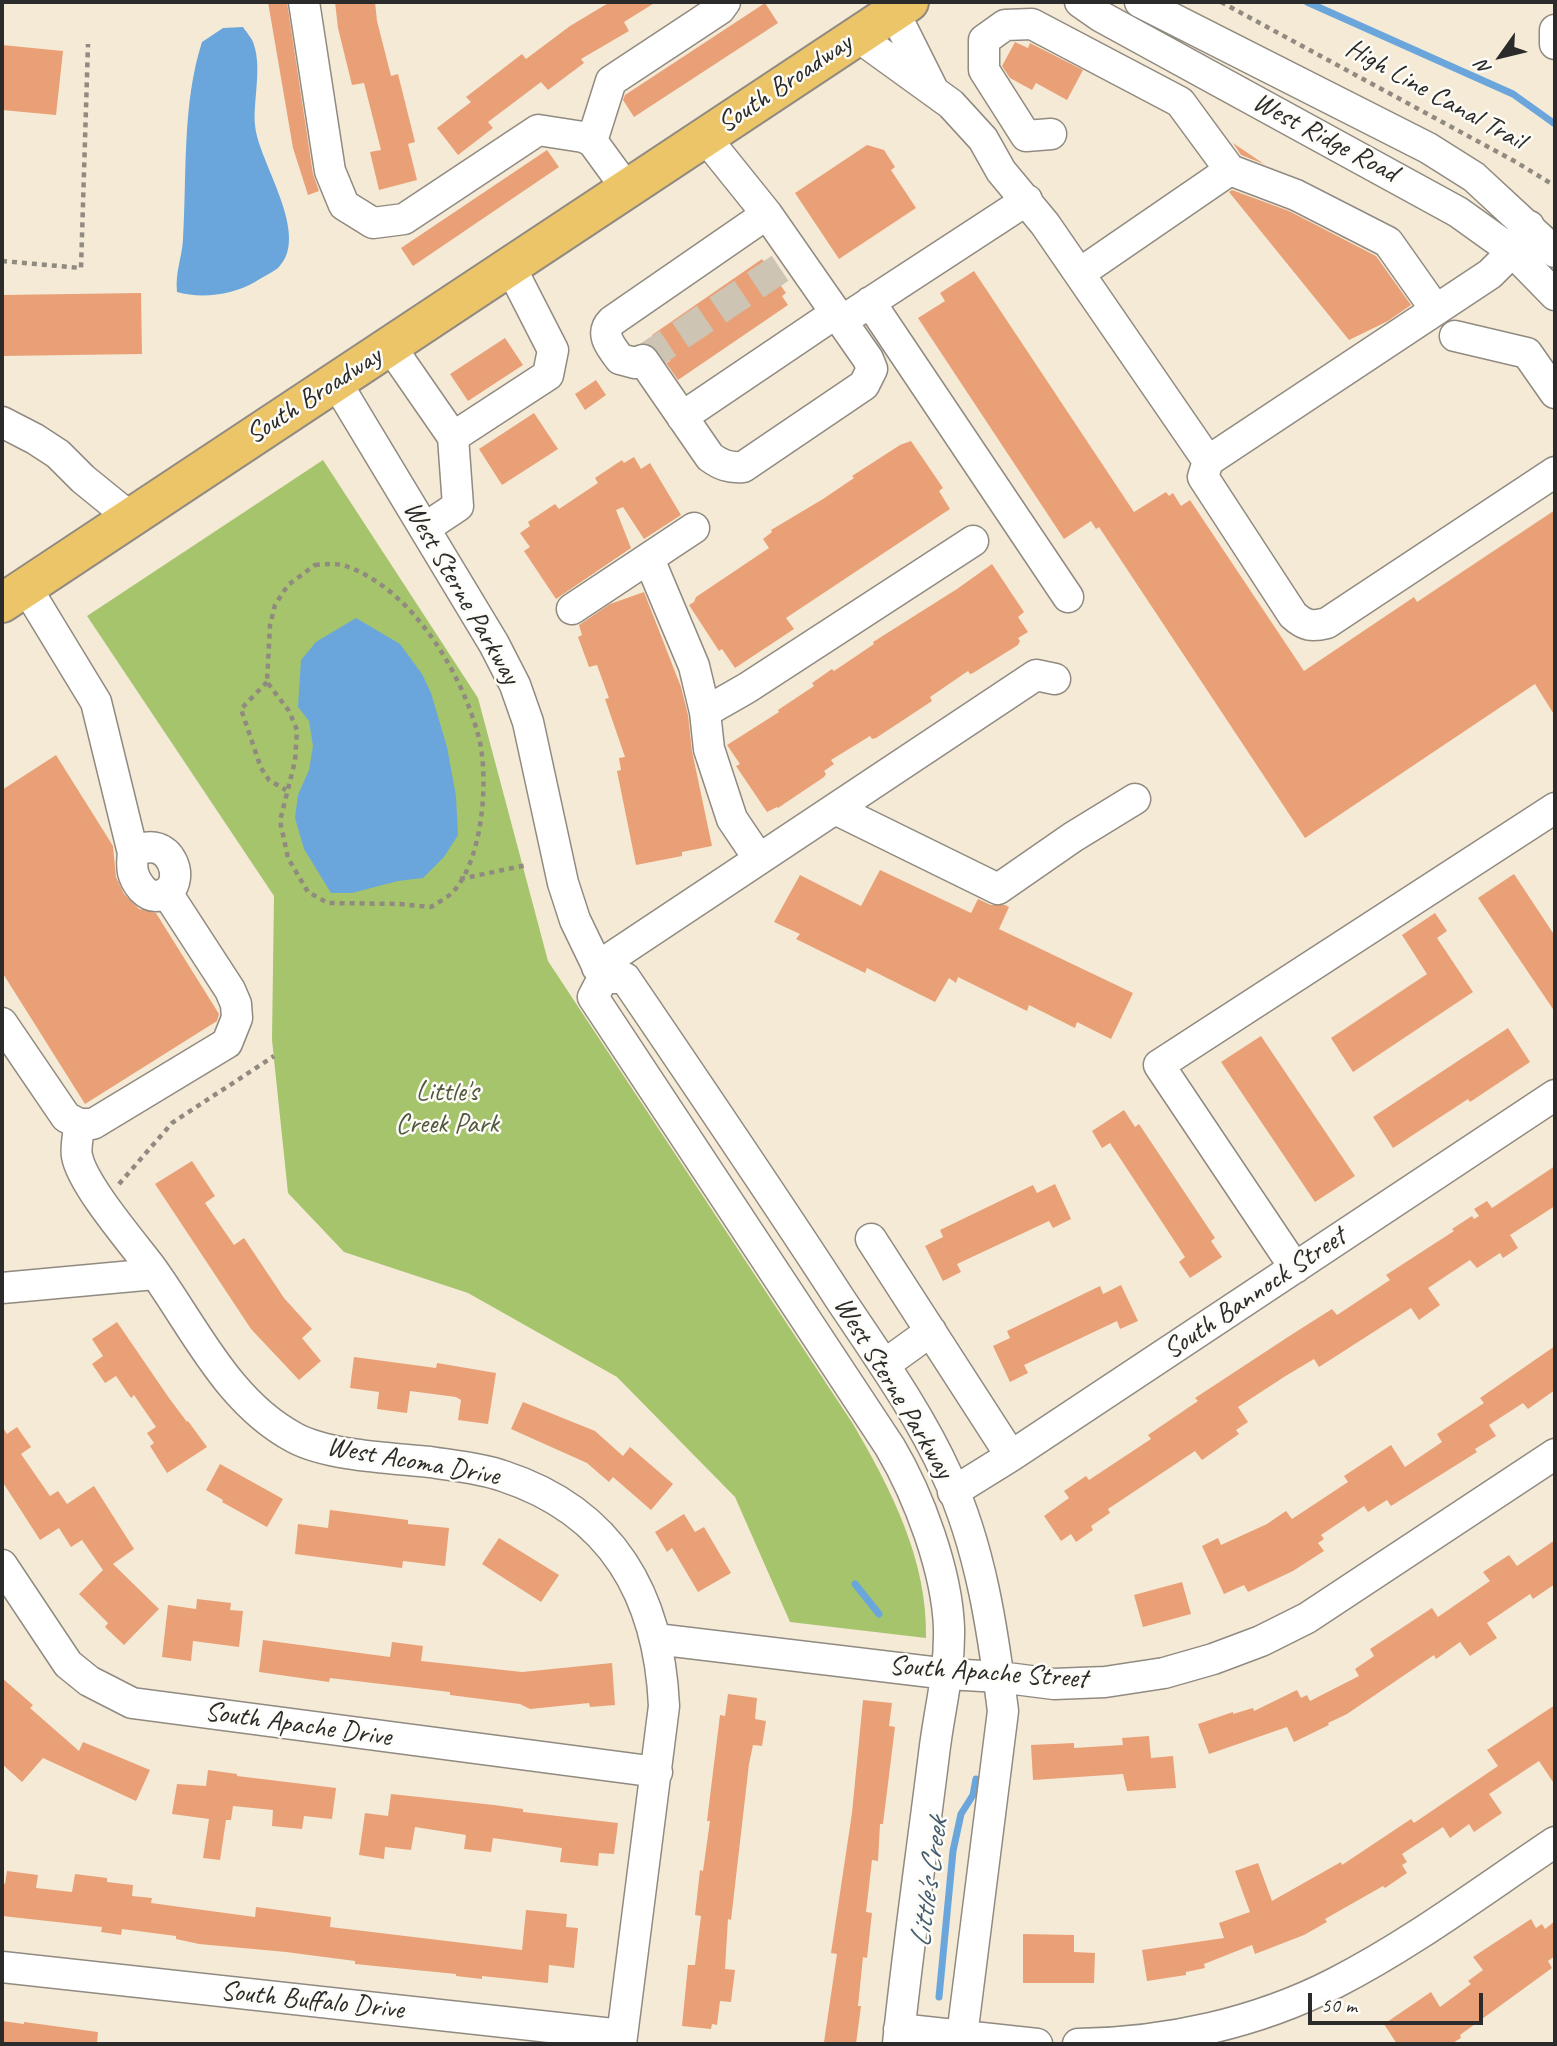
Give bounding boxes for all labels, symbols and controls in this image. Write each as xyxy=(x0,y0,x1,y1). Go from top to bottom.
north arrow xyxy=(1466,21,1536,91)
street label: South Broadway xyxy=(712,27,858,141)
street label: High Line Canal Trail xyxy=(1339,32,1531,158)
text: N xyxy=(1470,56,1497,79)
street label: West Ridge Road xyxy=(1247,86,1403,190)
street label: South Broadway xyxy=(240,340,388,452)
street label: West Sterne Parkway xyxy=(395,495,527,691)
park label: Little's Creek Park xyxy=(396,1076,498,1142)
street label: South Bannock Street xyxy=(1157,1221,1353,1367)
street label: West Sterne Parkway xyxy=(826,1291,960,1485)
street label: West Acoma Drive xyxy=(324,1430,502,1494)
street label: South Apache Street xyxy=(888,1649,1088,1697)
street label: South Apache Drive xyxy=(203,1695,393,1755)
water label: Little's Creek xyxy=(903,1816,957,1950)
street label: South Buffalo Drive xyxy=(219,1975,405,2027)
scale bar xyxy=(1312,1980,1487,2024)
text: 50 m xyxy=(1321,1992,1357,2018)

